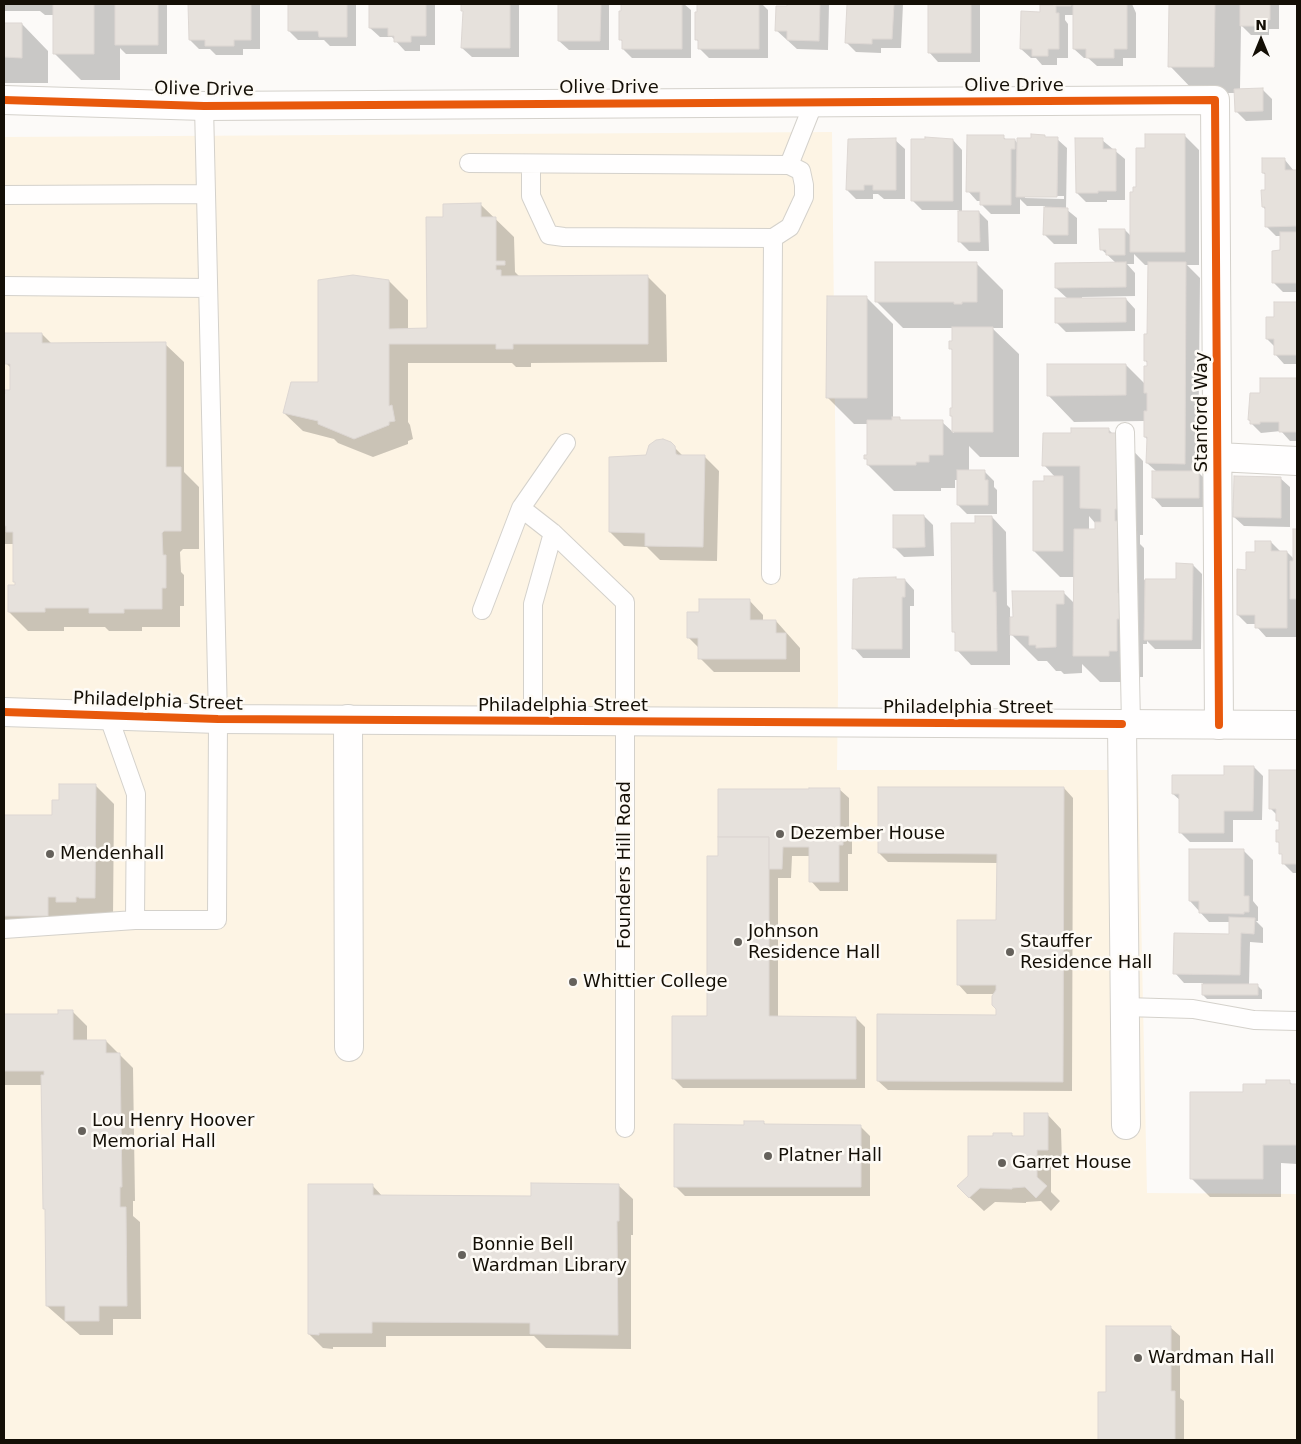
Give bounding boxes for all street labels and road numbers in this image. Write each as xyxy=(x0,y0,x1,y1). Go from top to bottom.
street label: Olive Drive xyxy=(964,75,1064,97)
street label: Olive Drive xyxy=(559,77,659,99)
street label: Olive Drive xyxy=(154,78,254,102)
street label: Stanford Way xyxy=(1191,352,1213,472)
street label: Philadelphia Street xyxy=(73,688,243,716)
street label: Philadelphia Street xyxy=(478,695,648,717)
street label: Philadelphia Street xyxy=(883,697,1053,719)
street label: Founders Hill Road xyxy=(614,781,636,949)

